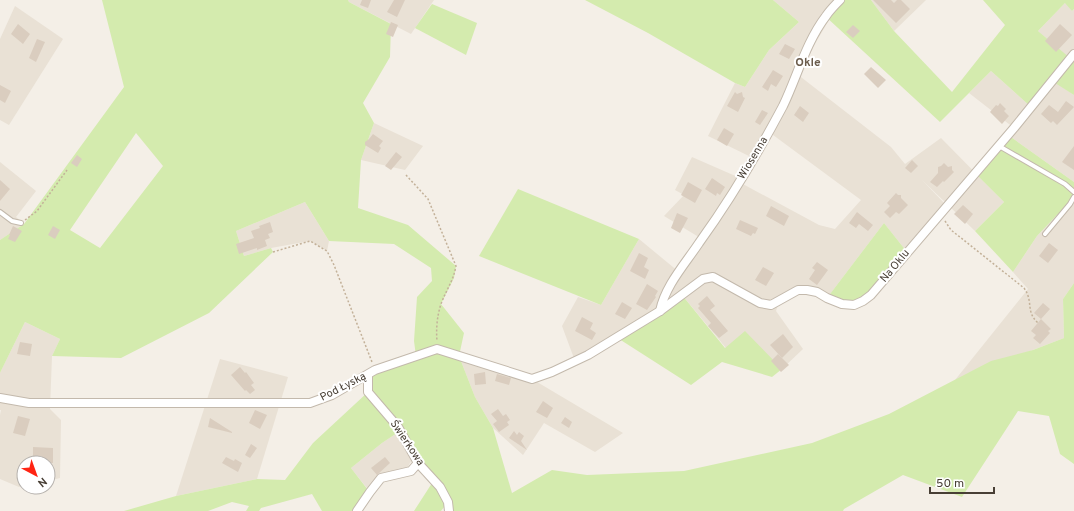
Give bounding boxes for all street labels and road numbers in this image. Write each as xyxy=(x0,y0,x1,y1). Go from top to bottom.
street label: Wiosenna xyxy=(735,134,771,182)
street label: Na Oklu xyxy=(877,247,913,285)
street label: Pod Łyską xyxy=(318,369,369,405)
street label: Świerkowa xyxy=(387,417,428,469)

